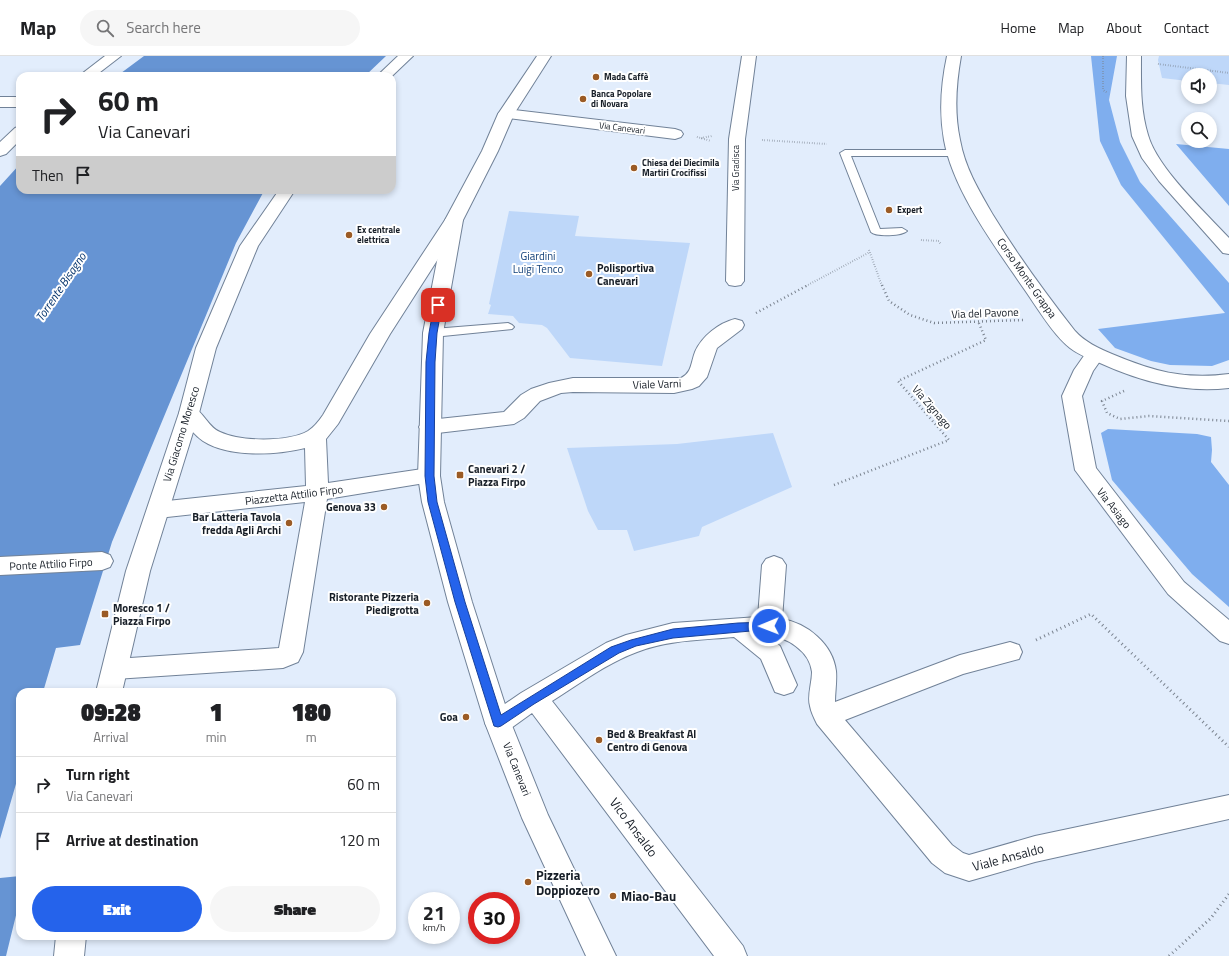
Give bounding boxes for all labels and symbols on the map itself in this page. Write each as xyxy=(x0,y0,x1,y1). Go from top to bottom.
place label: Mada Caffè xyxy=(604,70,649,83)
marker: Mada Caffè xyxy=(591,72,601,82)
place label: Banca Popolare di Novara xyxy=(591,87,652,110)
marker: Banca Popolare di Novara xyxy=(578,94,588,104)
street label: Via Canevari xyxy=(598,118,646,137)
street label: Via Gradisca xyxy=(729,144,742,191)
place label: Chiesa dei Diecimila Martiri Crocifissi xyxy=(642,156,720,179)
marker: Chiesa dei Diecimila Martiri Crocifissi xyxy=(629,163,639,173)
place label: Expert xyxy=(897,203,923,216)
marker: Expert xyxy=(884,205,894,215)
place label: Ex centrale elettrica xyxy=(357,223,400,246)
marker: Ex centrale elettrica xyxy=(344,230,354,240)
street label: Corso Monte Grappa xyxy=(993,235,1061,322)
water label: Torrente Bisagno xyxy=(30,248,91,325)
park label: Giardini Luigi Tenco xyxy=(513,248,564,277)
place label: Polisportiva Canevari xyxy=(597,260,655,289)
marker: Polisportiva Canevari xyxy=(584,269,594,279)
pin xyxy=(421,288,455,322)
street label: Via del Pavone xyxy=(951,304,1019,322)
street label: Viale Varni xyxy=(632,375,682,393)
street label: Via Zignago xyxy=(908,382,956,433)
street label: Via Giacomo Moresco xyxy=(159,384,203,484)
place label: Canevari 2 / Piazza Firpo xyxy=(468,461,526,490)
marker: Canevari 2 / Piazza Firpo xyxy=(455,470,465,480)
street label: Piazzetta Attilio Firpo xyxy=(244,481,344,509)
street label: Via Asiago xyxy=(1093,484,1135,532)
place label: Genova 33 xyxy=(326,499,376,515)
marker: Genova 33 xyxy=(379,502,389,512)
place label: Bar Latteria Tavola fredda Agli Archi xyxy=(192,509,281,538)
marker: Bar Latteria Tavola fredda Agli Archi xyxy=(284,518,294,528)
street label: Ponte Attilio Firpo xyxy=(9,554,93,574)
place label: Ristorante Pizzeria Piedigrotta xyxy=(329,589,419,618)
marker: Ristorante Pizzeria Piedigrotta xyxy=(422,598,432,608)
place label: Moresco 1 / Piazza Firpo xyxy=(113,600,171,629)
position arrow xyxy=(748,605,790,647)
marker: Moresco 1 / Piazza Firpo xyxy=(100,609,110,619)
place label: Goa xyxy=(440,709,458,725)
marker: Goa xyxy=(461,712,471,722)
place label: Bed & Breakfast Al Centro di Genova xyxy=(607,726,696,755)
marker: Bed & Breakfast Al Centro di Genova xyxy=(594,735,604,745)
street label: Via Canevari xyxy=(499,740,535,798)
street label: Vico Ansaldo xyxy=(605,793,663,861)
street label: Viale Ansaldo xyxy=(970,838,1046,876)
place label: Pizzeria Doppiozero xyxy=(536,865,600,900)
marker: Pizzeria Doppiozero xyxy=(523,877,533,887)
place label: Miao-Bau xyxy=(621,886,676,906)
marker: Miao-Bau xyxy=(608,891,618,901)
speed limit sign: 30 xyxy=(468,892,520,944)

